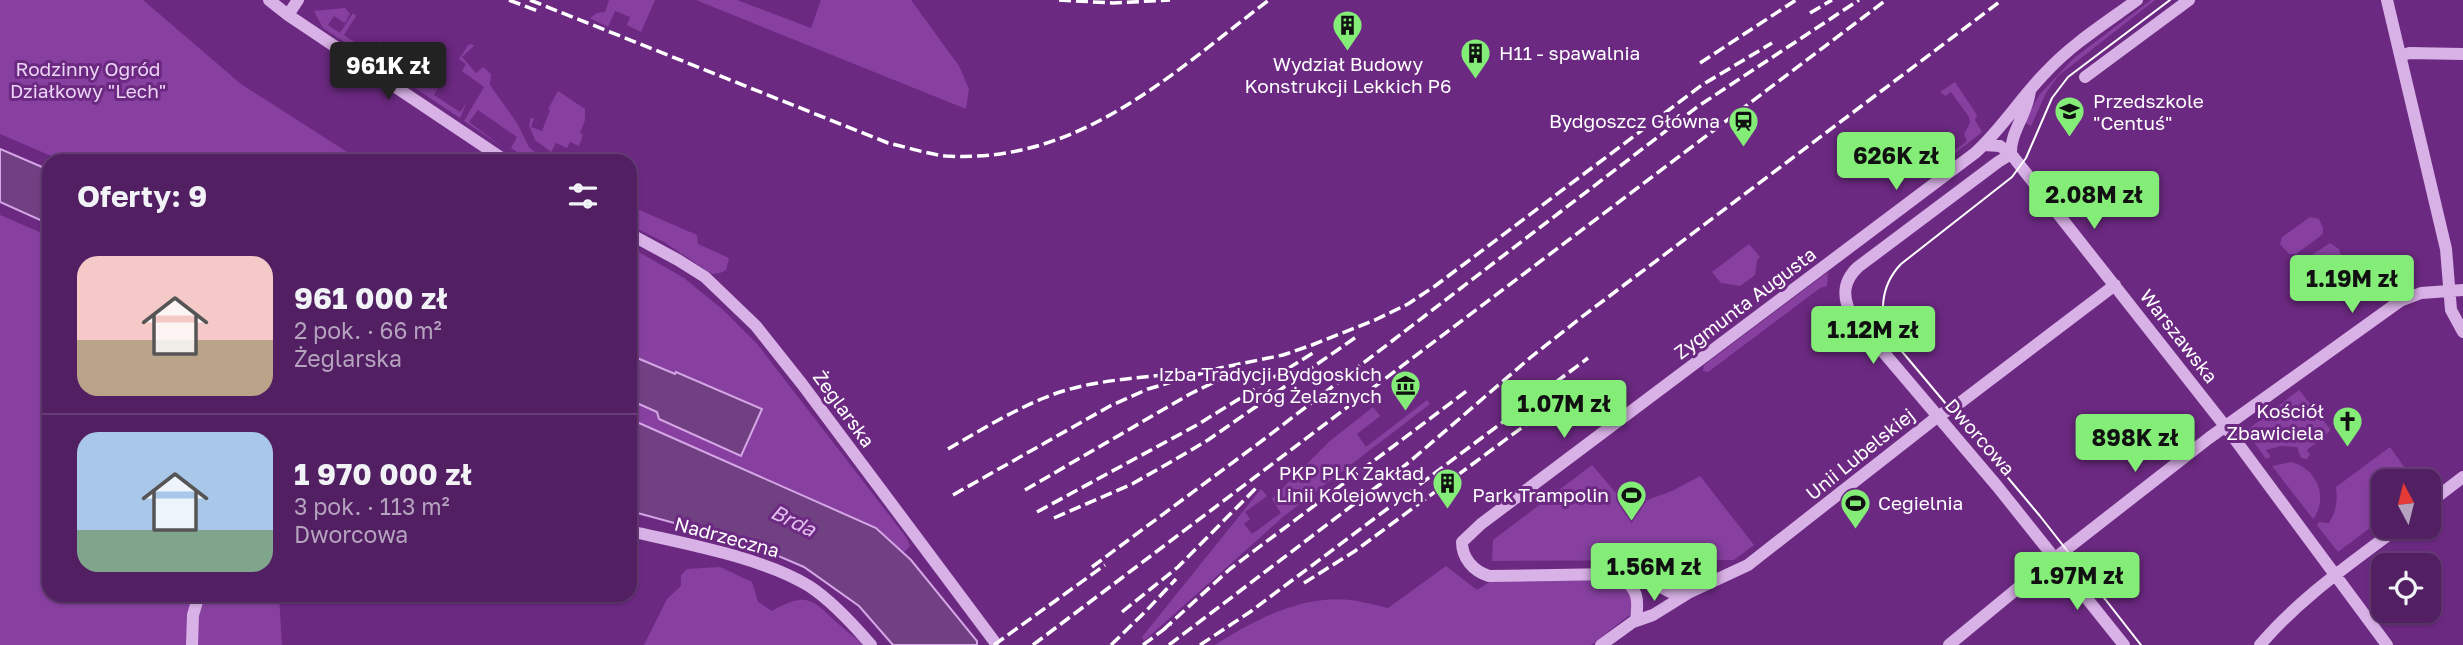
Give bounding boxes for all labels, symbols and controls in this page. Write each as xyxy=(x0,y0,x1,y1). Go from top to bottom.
building icon: Wydział Budowy Konstrukcji Lekkich P6 xyxy=(1331,8,1365,52)
building icon: H11 - spawalnia xyxy=(1459,36,1493,80)
place label: H11 - spawalnia xyxy=(1499,41,1640,64)
pin: 961K zł xyxy=(323,42,453,102)
text: 961K zł xyxy=(346,51,430,79)
place label: Wydział Budowy Konstrukcji Lekkich P6 xyxy=(1245,52,1452,97)
park label: Rodzinny Ogród Działkowy "Lech" xyxy=(10,57,166,102)
place label: Przedszkole "Centuś" xyxy=(2093,89,2204,134)
school or university icon: Przedszkole "Centuś" xyxy=(2053,95,2087,139)
station icon: Bydgoszcz Główna xyxy=(1726,104,1760,148)
place label: Bydgoszcz Główna xyxy=(1549,109,1720,132)
pin: 626K zł xyxy=(1831,132,1961,192)
text: 626K zł xyxy=(1853,141,1939,169)
pin: 2.08M zł xyxy=(2022,172,2166,231)
icon: filters xyxy=(564,177,602,215)
text: Oferty: 9 xyxy=(77,178,207,214)
text: 2.08M zł xyxy=(2045,180,2143,208)
street label: Zygmunta Augusta xyxy=(1669,242,1820,363)
pin: 1.19M zł xyxy=(2280,256,2424,315)
text: 1.19M zł xyxy=(2306,264,2398,292)
text: 961 000 zł xyxy=(294,280,448,316)
icon: home xyxy=(133,284,217,368)
street label: Warszawska xyxy=(2136,284,2223,387)
pin: 1.12M zł xyxy=(1801,306,1945,366)
text: 1.12M zł xyxy=(1827,315,1919,343)
text: 2 pok. · 66 m² xyxy=(294,316,442,344)
text: Żeglarska xyxy=(294,344,402,372)
place label: Izba Tradycji Bydgoskich Dróg Żelaznych xyxy=(1158,362,1382,407)
street label: Żeglarska xyxy=(809,366,880,452)
museum icon: Izba Tradycji Bydgoskich Dróg Żelaznych xyxy=(1388,368,1422,412)
pin: 1.07M zł xyxy=(1492,380,1636,440)
text: 1.07M zł xyxy=(1517,389,1611,417)
street label: Dworcowa xyxy=(1941,393,2020,480)
place label: Kościół Zbawiciela xyxy=(2227,399,2324,444)
street label: Unii Lubelskiej xyxy=(1801,403,1919,504)
church icon: Kościół Zbawiciela xyxy=(2330,405,2364,449)
pin: 898K zł xyxy=(2070,414,2200,474)
text: 898K zł xyxy=(2092,423,2178,451)
text: 1 970 000 zł xyxy=(294,456,472,492)
icon: home xyxy=(133,460,217,544)
place label: PKP PLK Zakład Linii Kolejowych xyxy=(1276,461,1424,506)
building icon: PKP PLK Zakład Linii Kolejowych xyxy=(1430,467,1464,511)
north arrow xyxy=(2371,469,2441,539)
map controls xyxy=(2371,469,2441,623)
sports icon: Park Trampolin xyxy=(1615,478,1649,522)
place label: Park Trampolin xyxy=(1472,483,1609,506)
sports icon: Cegielnia xyxy=(1838,486,1872,530)
place label: Cegielnia xyxy=(1878,491,1963,514)
text: 3 pok. · 113 m² xyxy=(294,492,450,520)
water label: Brda xyxy=(767,498,821,543)
street label: Nadrzeczna xyxy=(672,511,782,562)
text: Dworcowa xyxy=(294,520,408,548)
pin: 1.56M zł xyxy=(1582,544,1726,603)
text: 1.56M zł xyxy=(1607,552,1701,580)
pin: 1.97M zł xyxy=(2005,552,2149,612)
button: locate xyxy=(2371,553,2441,623)
text: 1.97M zł xyxy=(2031,561,2123,589)

